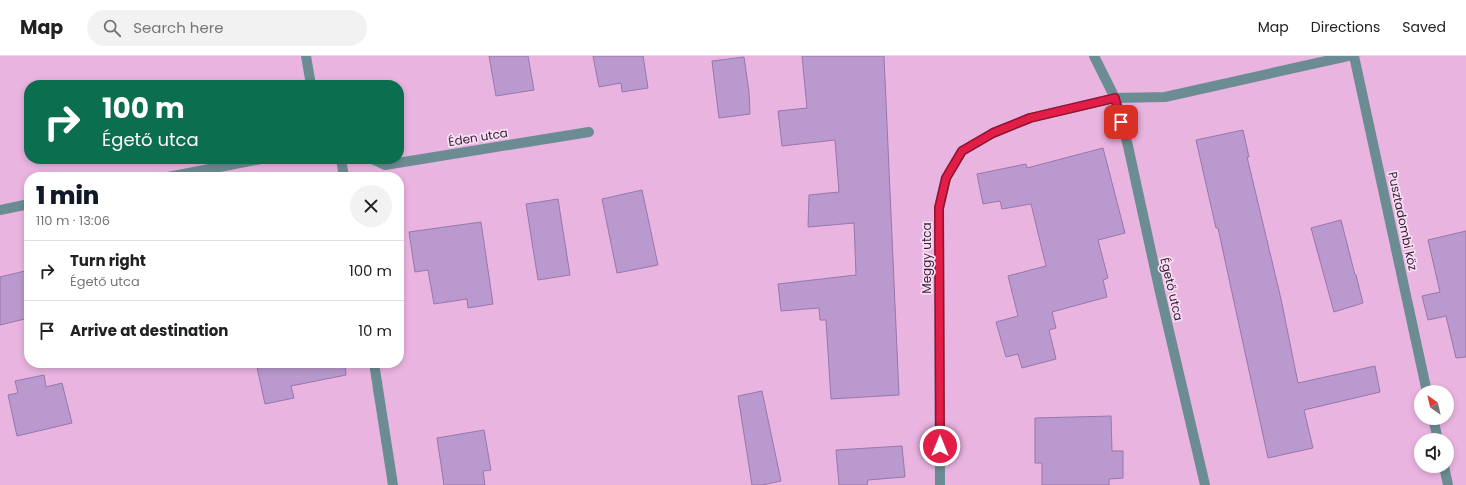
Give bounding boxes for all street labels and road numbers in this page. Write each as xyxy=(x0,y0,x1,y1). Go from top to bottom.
street label: Éden utca xyxy=(447,124,509,150)
street label: Pusztadombi köz xyxy=(1384,170,1422,272)
street label: Meggy utca xyxy=(918,222,935,294)
street label: Égető utca xyxy=(1156,256,1188,322)

